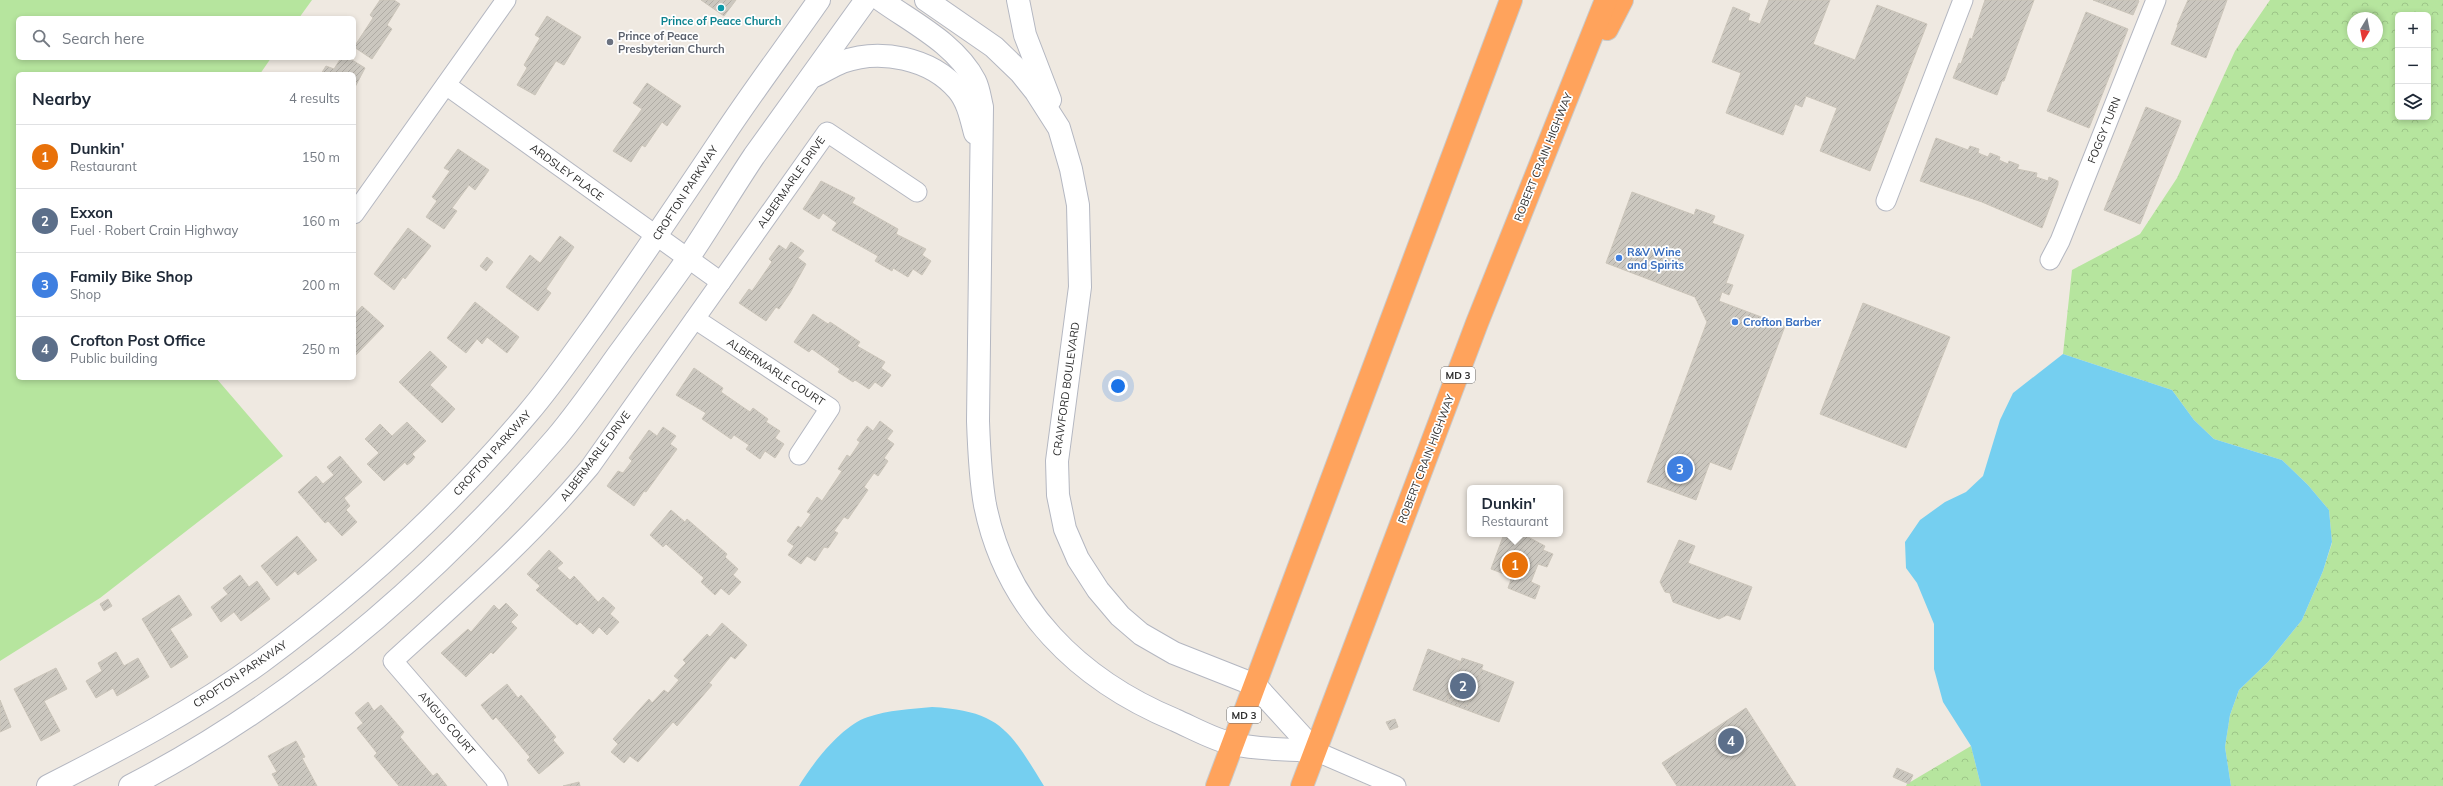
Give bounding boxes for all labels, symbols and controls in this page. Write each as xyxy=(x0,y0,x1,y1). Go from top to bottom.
marker: Prince of Peace Church xyxy=(716,3,726,13)
north arrow xyxy=(2347,12,2383,48)
map controls xyxy=(2395,12,2431,120)
button: + xyxy=(2395,12,2431,48)
place label: Prince of Peace Church xyxy=(661,14,781,28)
search box xyxy=(16,16,356,60)
icon: search xyxy=(30,27,52,49)
text: Search here xyxy=(62,29,144,48)
place label: Prince of Peace Presbyterian Church xyxy=(618,29,725,56)
marker: Prince of Peace Presbyterian Church xyxy=(605,37,615,47)
button: − xyxy=(2395,48,2431,84)
button: layers xyxy=(2395,84,2431,120)
text: Nearby xyxy=(32,88,91,109)
text: 4 results xyxy=(289,90,340,106)
street label: ROBERT CRAIN HIGHWAY xyxy=(1511,90,1575,223)
street label: FOGGY TURN xyxy=(2084,95,2124,165)
street label: ALBERMARLE DRIVE xyxy=(754,133,828,231)
text: Dunkin' xyxy=(70,139,124,158)
street label: ARDSLEY PLACE xyxy=(527,141,607,203)
street label: CROFTON PARKWAY xyxy=(649,143,721,243)
text: 1 xyxy=(41,149,49,165)
text: 150 m xyxy=(302,149,340,165)
text: Restaurant xyxy=(70,158,137,174)
text: Exxon xyxy=(70,203,113,222)
text: 2 xyxy=(41,213,49,229)
text: 160 m xyxy=(302,213,340,229)
text: Fuel · Robert Crain Highway xyxy=(70,222,238,238)
place label: R&V Wine and Spirits xyxy=(1627,245,1684,272)
marker: R&V Wine and Spirits xyxy=(1614,253,1624,263)
text: Family Bike Shop xyxy=(70,267,193,286)
text: 3 xyxy=(41,277,49,293)
text: 200 m xyxy=(302,277,340,293)
text: Shop xyxy=(70,286,101,302)
place label: Crofton Barber xyxy=(1743,315,1822,329)
marker: Crofton Barber xyxy=(1730,317,1740,327)
street label: CRAWFORD BOULEVARD xyxy=(1050,321,1082,457)
text: Crofton Post Office xyxy=(70,331,205,350)
street label: ALBERMARLE COURT xyxy=(724,335,828,409)
text: 4 xyxy=(41,341,49,357)
text: 250 m xyxy=(302,341,340,357)
text: Public building xyxy=(70,350,158,366)
road number: MD 3 xyxy=(1441,367,1475,383)
your location xyxy=(1108,376,1128,396)
street label: ROBERT CRAIN HIGHWAY xyxy=(1395,392,1457,526)
street label: CROFTON PARKWAY xyxy=(450,407,534,499)
street label: ALBERMARLE DRIVE xyxy=(557,408,633,504)
pin: 3 xyxy=(1667,454,1693,484)
popup xyxy=(1467,485,1563,537)
text: Dunkin' xyxy=(1482,494,1536,513)
text: Restaurant xyxy=(1482,513,1548,529)
pin: 1 xyxy=(1502,550,1528,580)
street label: CROFTON PARKWAY xyxy=(190,637,290,711)
pin: 2 xyxy=(1450,671,1476,701)
street label: ANGUS COURT xyxy=(415,688,479,758)
road number: MD 3 xyxy=(1227,707,1261,723)
pin: 4 xyxy=(1718,726,1744,756)

